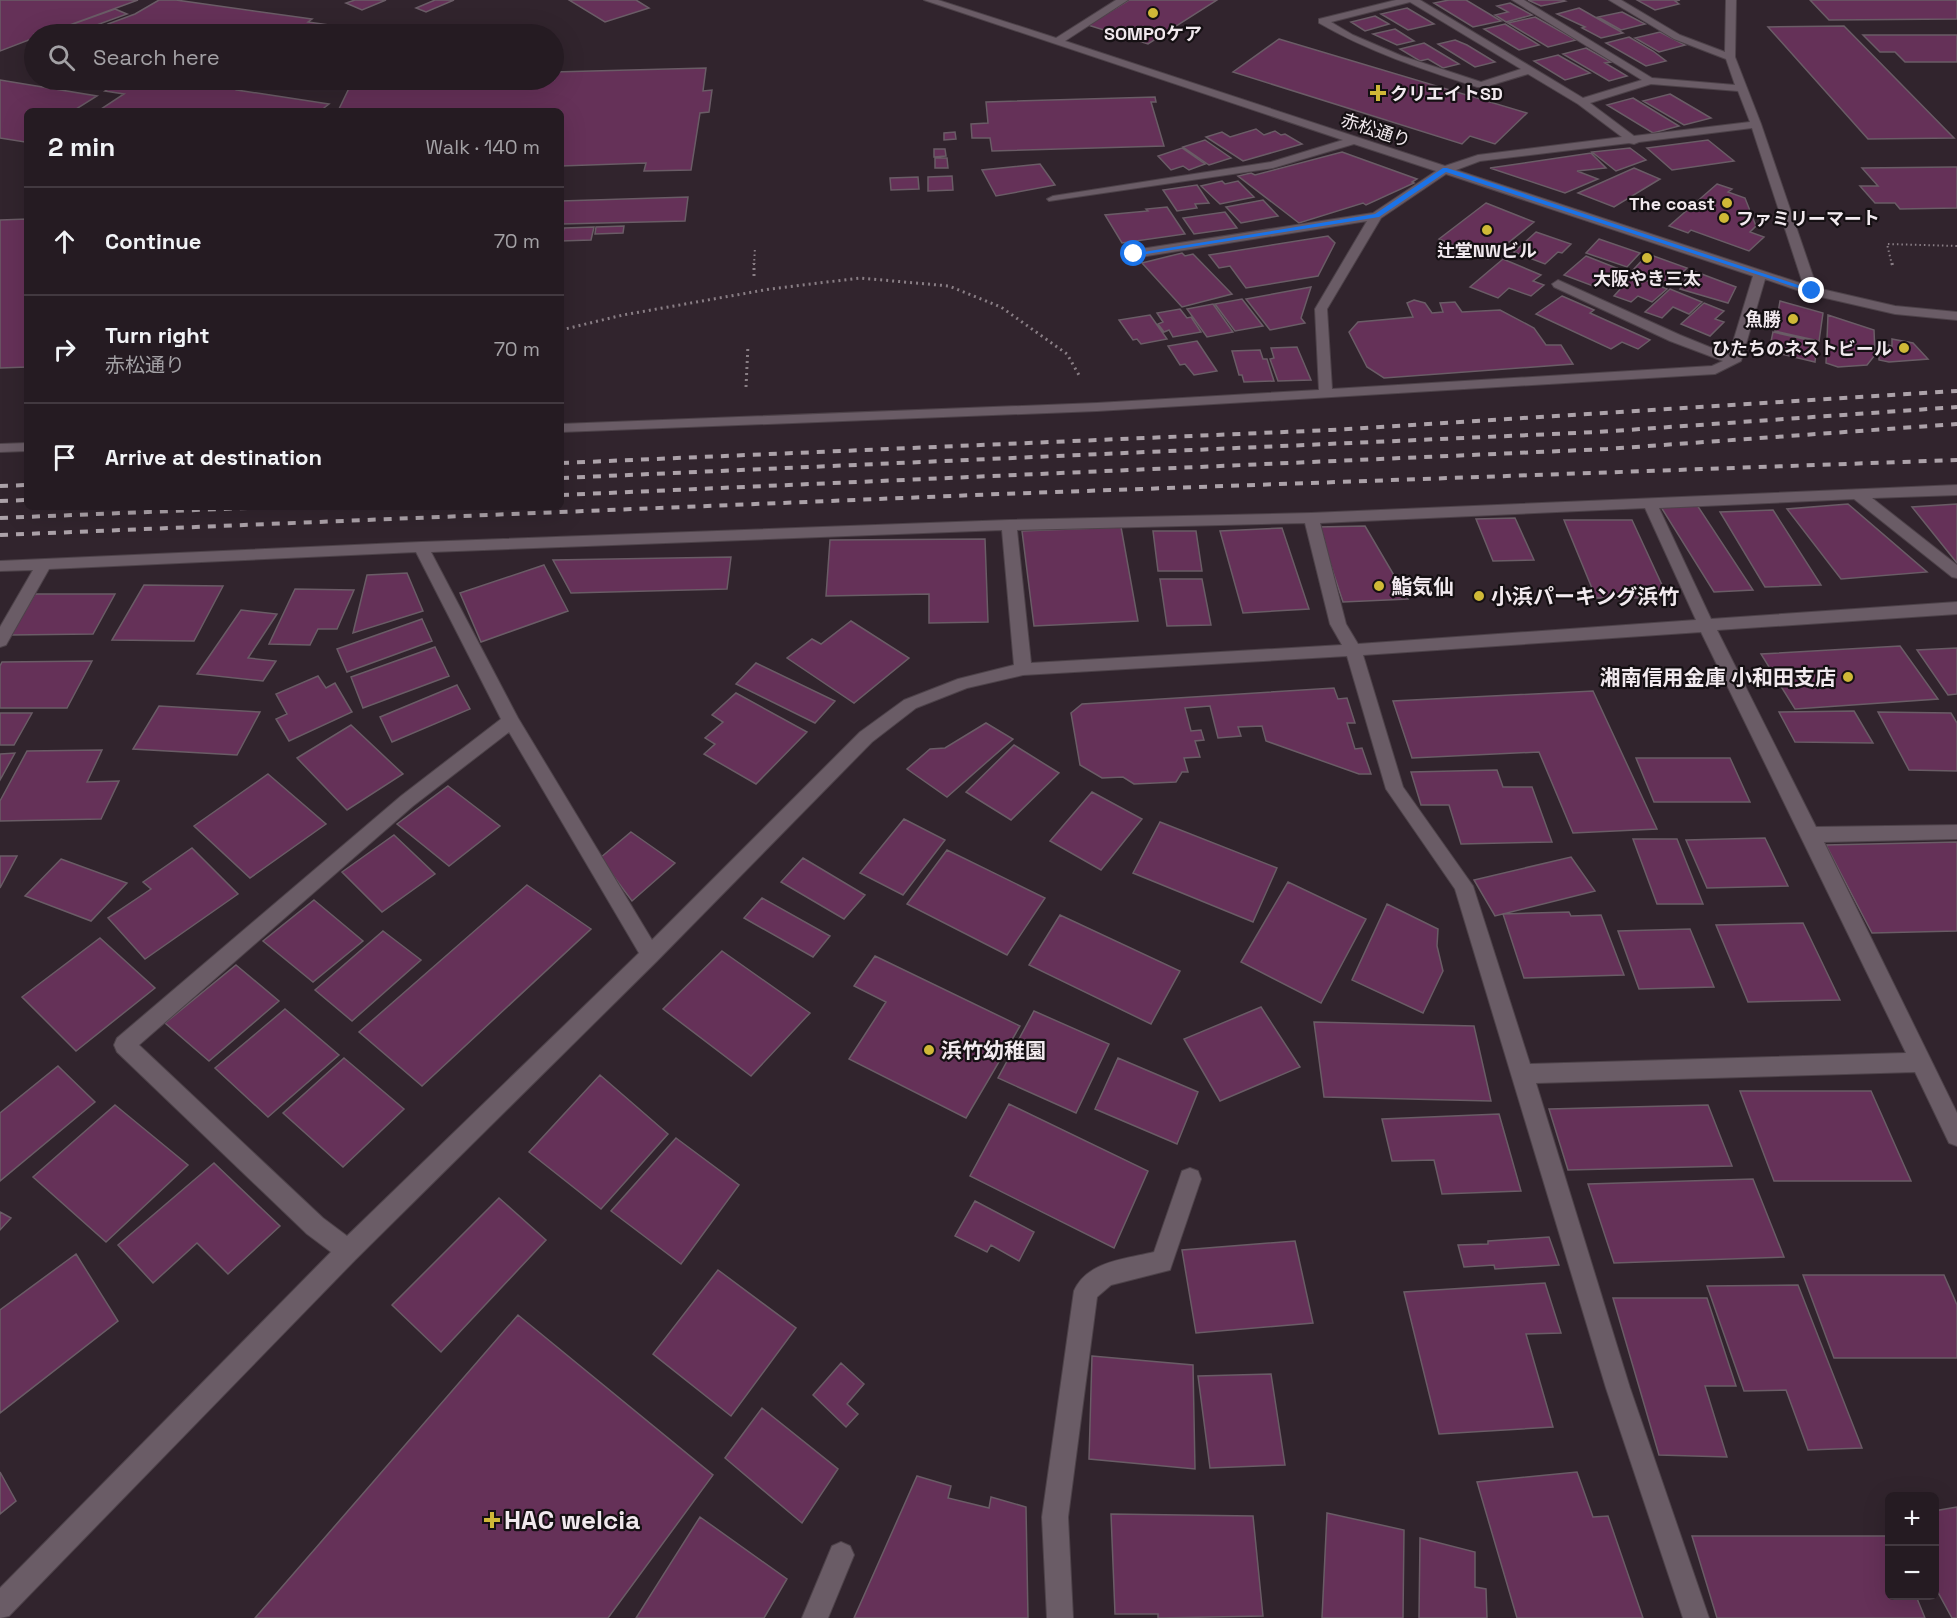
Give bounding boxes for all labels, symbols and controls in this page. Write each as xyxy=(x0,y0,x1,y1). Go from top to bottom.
marker: SOMPOケア xyxy=(1146,6,1160,20)
place label: SOMPOケア xyxy=(1104,22,1202,45)
search box xyxy=(24,24,564,90)
icon: search xyxy=(45,41,78,74)
text: Search here xyxy=(93,43,220,71)
place label: クリエイトSD xyxy=(1390,82,1503,105)
marker: クリエイトSD xyxy=(1371,86,1385,100)
street label: 赤松通り xyxy=(1338,108,1414,152)
text: 2 min xyxy=(48,130,115,164)
text: Walk · 140 m xyxy=(426,134,540,160)
place label: The coast xyxy=(1629,192,1715,215)
marker: The coast xyxy=(1720,196,1734,210)
place label: ファミリーマート xyxy=(1736,207,1880,230)
marker: ファミリーマート xyxy=(1717,211,1731,225)
marker: 辻堂NWビル xyxy=(1480,223,1494,237)
icon: ahead xyxy=(48,225,81,258)
text: Continue xyxy=(105,227,201,255)
text: 70 m xyxy=(494,228,540,254)
place label: 辻堂NWビル xyxy=(1437,239,1537,262)
route start xyxy=(1120,240,1146,266)
marker: 大阪やき三太 xyxy=(1640,251,1654,265)
place label: 大阪やき三太 xyxy=(1593,267,1701,290)
route end xyxy=(1798,277,1824,303)
place label: 魚勝 xyxy=(1745,308,1781,331)
marker: 魚勝 xyxy=(1786,312,1800,326)
text: Turn right xyxy=(105,321,210,349)
icon: right xyxy=(48,333,81,366)
text: 70 m xyxy=(494,336,540,362)
place label: ひたちのネストビール xyxy=(1712,337,1892,360)
marker: ひたちのネストビール xyxy=(1897,341,1911,355)
text: 赤松通り xyxy=(105,352,185,378)
icon: arrive xyxy=(48,441,81,474)
text: Arrive at destination xyxy=(105,443,322,471)
place label: 鮨気仙 xyxy=(1391,573,1454,600)
marker: 鮨気仙 xyxy=(1372,579,1386,593)
place label: 小浜パーキング浜竹 xyxy=(1491,583,1679,610)
marker: 小浜パーキング浜竹 xyxy=(1472,589,1486,603)
place label: 湘南信用金庫 小和田支店 xyxy=(1600,664,1836,691)
marker: 湘南信用金庫 小和田支店 xyxy=(1841,670,1855,684)
place label: 浜竹幼稚園 xyxy=(941,1037,1046,1064)
marker: 浜竹幼稚園 xyxy=(922,1043,936,1057)
map controls xyxy=(1885,1492,1939,1600)
button: + xyxy=(1885,1492,1939,1546)
place label: HAC welcia xyxy=(504,1503,640,1537)
marker: HAC welcia xyxy=(485,1513,499,1527)
button: − xyxy=(1885,1546,1939,1600)

